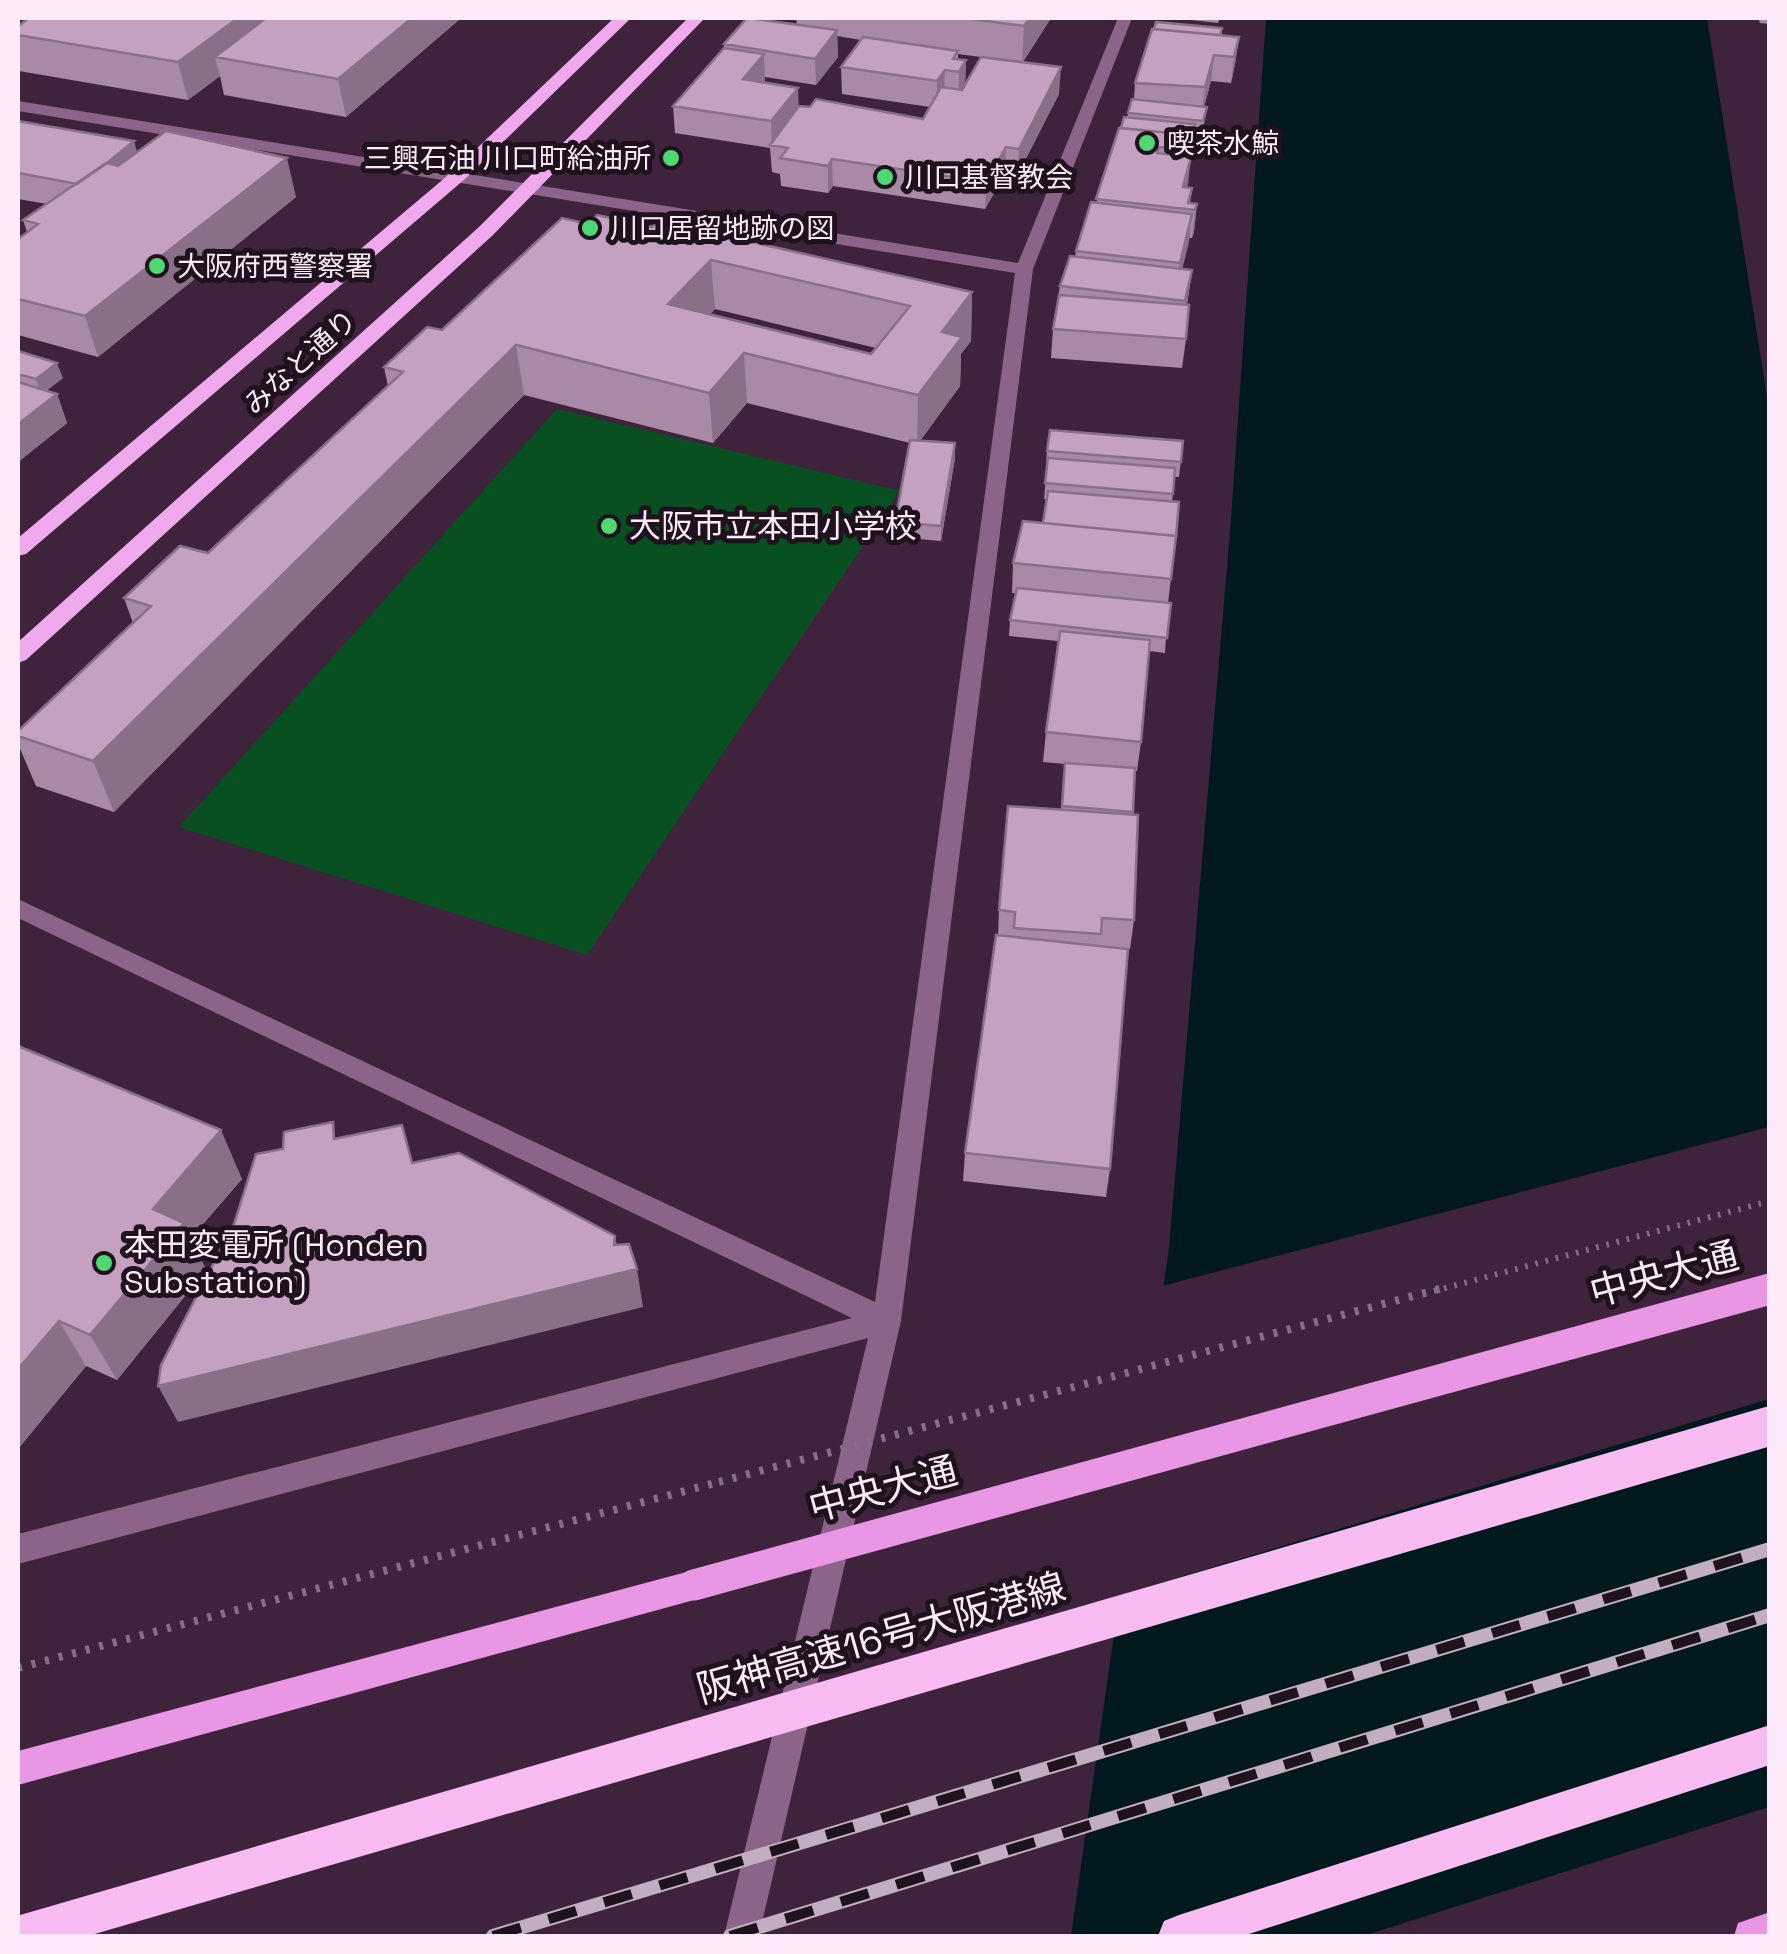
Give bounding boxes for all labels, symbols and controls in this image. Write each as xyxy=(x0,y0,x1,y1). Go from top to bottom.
place label: 喫茶水鯨 xyxy=(1167,125,1279,161)
marker: 喫茶水鯨 xyxy=(1136,132,1158,154)
place label: 三興石油 川口町給油所 xyxy=(364,140,651,176)
marker: 三興石油 川口町給油所 xyxy=(660,147,682,169)
place label: 川口基督教会 xyxy=(905,159,1073,195)
marker: 川口基督教会 xyxy=(874,166,896,188)
place label: 川口居留地跡の図 xyxy=(610,210,834,246)
marker: 川口居留地跡の図 xyxy=(579,217,601,239)
place label: 大阪府西警察署 xyxy=(177,248,373,284)
marker: 大阪府西警察署 xyxy=(146,255,168,277)
street label: みなと通り xyxy=(236,302,364,422)
place label: 大阪市立本田小学校 xyxy=(629,506,917,546)
marker: 大阪市立本田小学校 xyxy=(598,515,620,537)
place label: 本田変電所 (Honden Substation) xyxy=(124,1225,424,1302)
street label: 中央大通 xyxy=(1584,1231,1744,1317)
marker: 本田変電所 (Honden Substation) xyxy=(93,1252,115,1274)
street label: 中央大通 xyxy=(803,1446,963,1532)
street label: 阪神高速16号大阪港線 xyxy=(691,1562,1071,1714)

